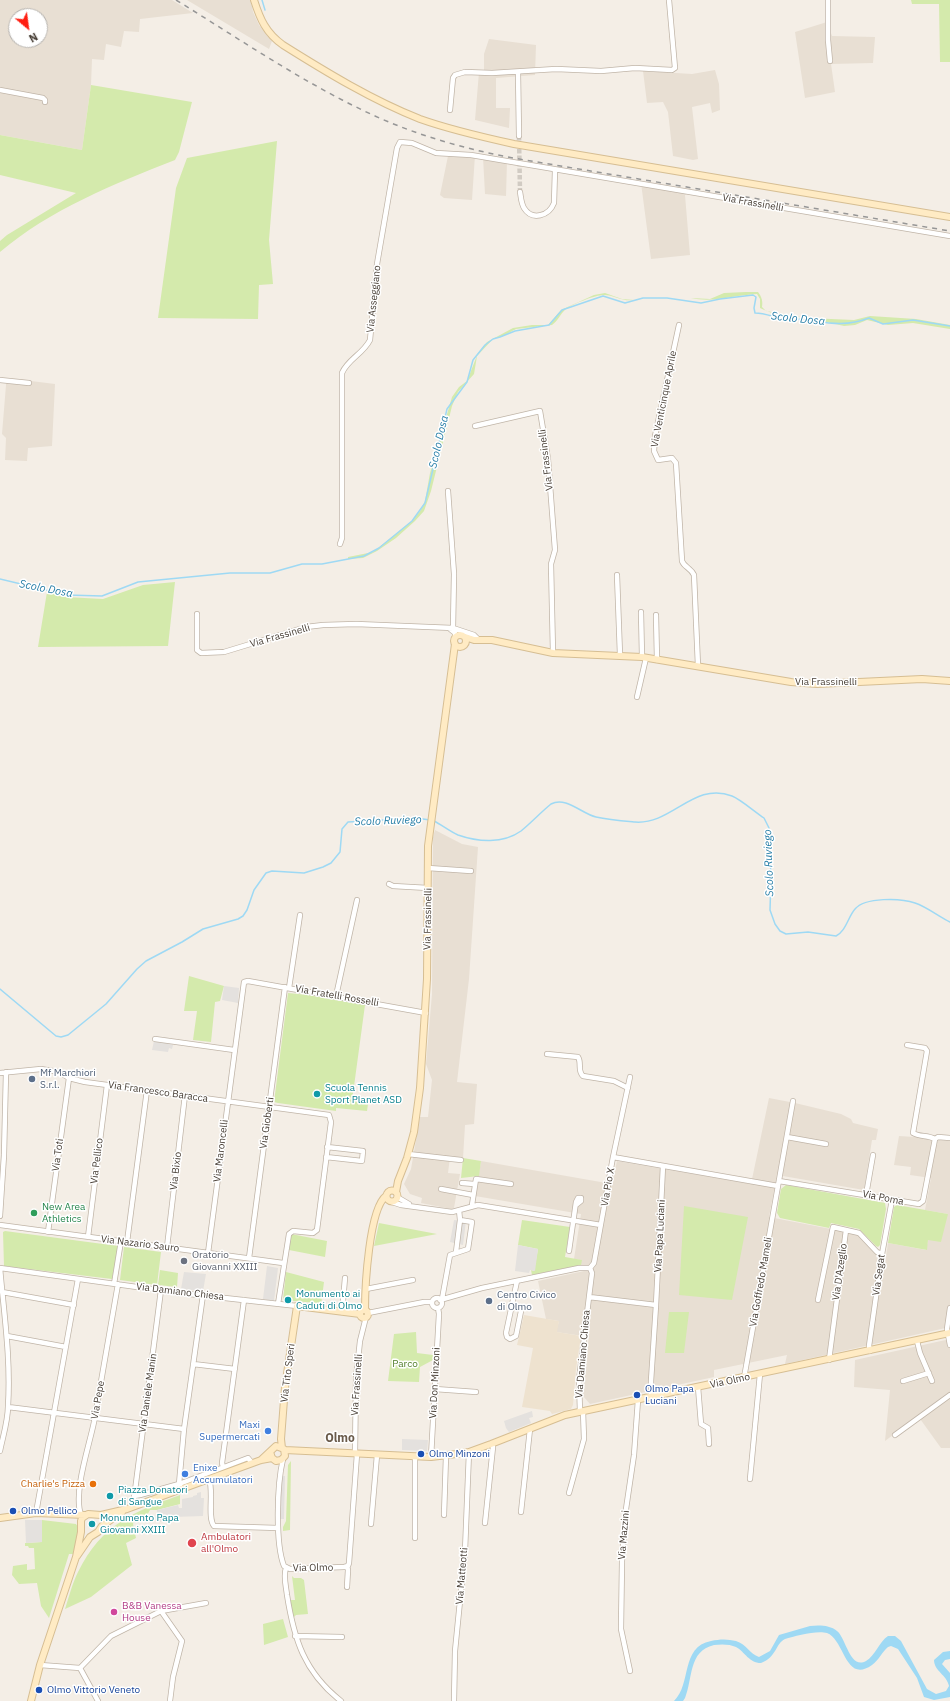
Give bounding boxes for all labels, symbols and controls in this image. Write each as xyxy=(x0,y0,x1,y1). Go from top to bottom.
north arrow xyxy=(8,8,48,48)
text: N xyxy=(26,30,40,46)
street label: Via Frassinelli xyxy=(721,192,785,214)
street label: Via Asseggiano xyxy=(365,265,383,333)
water label: Scolo Dosa xyxy=(770,310,826,328)
street label: Via Venticinque Aprile xyxy=(649,350,679,448)
water label: Scolo Dosa xyxy=(426,414,452,470)
street label: Via Frassinelli xyxy=(536,429,556,491)
water label: Scolo Dosa xyxy=(18,577,74,601)
street label: Via Frassinelli xyxy=(249,622,311,650)
street label: Via Frassinelli xyxy=(795,676,857,688)
water label: Scolo Ruviego xyxy=(354,813,422,829)
water label: Scolo Ruviego xyxy=(761,829,777,897)
street label: Via Frassinelli xyxy=(421,888,435,950)
street label: Via Fratelli Rosselli xyxy=(294,983,380,1009)
place label: Mf Marchiori S.r.l. xyxy=(40,1067,96,1090)
marker: Mf Marchiori S.r.l. xyxy=(27,1074,37,1084)
street label: Via Francesco Baracca xyxy=(107,1079,209,1105)
place label: Scuola Tennis Sport Planet ASD xyxy=(325,1082,402,1106)
marker: Scuola Tennis Sport Planet ASD xyxy=(312,1089,322,1099)
street label: Via Gioberti xyxy=(257,1096,277,1150)
street label: Via Maroncelli xyxy=(211,1119,231,1183)
street label: Via Pellico xyxy=(88,1137,106,1185)
street label: Via Toti xyxy=(50,1138,66,1172)
street label: Via Bixio xyxy=(168,1151,184,1191)
street label: Via Pio X xyxy=(599,1167,617,1207)
street label: Via Poma xyxy=(861,1188,905,1208)
street label: Via Papa Luciani xyxy=(652,1199,668,1273)
place label: New Area Athletics xyxy=(42,1201,85,1224)
marker: New Area Athletics xyxy=(29,1208,39,1218)
street label: Via Nazario Sauro xyxy=(100,1233,180,1255)
street label: Via Goffredo Mameli xyxy=(747,1236,775,1328)
street label: Via D'Azeglio xyxy=(830,1243,850,1301)
place label: Oratorio Giovanni XXIII xyxy=(192,1249,258,1272)
street label: Via Segat xyxy=(870,1254,888,1296)
marker: Oratorio Giovanni XXIII xyxy=(179,1256,189,1266)
street label: Via Damiano Chiesa xyxy=(135,1281,225,1303)
place label: Monumento ai Caduti di Olmo xyxy=(296,1288,362,1312)
place label: Centro Civico di Olmo xyxy=(497,1289,556,1312)
marker: Monumento ai Caduti di Olmo xyxy=(283,1295,293,1305)
marker: Centro Civico di Olmo xyxy=(484,1296,494,1306)
street label: Via Damiano Chiesa xyxy=(573,1309,593,1399)
street label: Via Tito Speri xyxy=(278,1343,298,1403)
street label: Via Don Minzoni xyxy=(427,1347,443,1419)
street label: Via Daniele Manin xyxy=(136,1353,160,1433)
street label: Via Frassinelli xyxy=(349,1354,365,1416)
park label: Parco xyxy=(392,1358,418,1370)
street label: Via Olmo xyxy=(709,1371,751,1391)
street label: Via Pepe xyxy=(89,1380,107,1420)
place label: Olmo Papa Luciani xyxy=(645,1383,694,1406)
marker: Olmo Papa Luciani xyxy=(632,1390,642,1400)
place label: Maxi Supermercati xyxy=(199,1419,260,1442)
marker: Maxi Supermercati xyxy=(263,1426,273,1436)
district label: Olmo xyxy=(325,1432,355,1446)
place label: Olmo Minzoni xyxy=(429,1448,490,1460)
marker: Olmo Minzoni xyxy=(416,1449,426,1459)
place label: Enixe Accumulatori xyxy=(193,1462,253,1486)
marker: Enixe Accumulatori xyxy=(180,1469,190,1479)
place label: Charlie's Pizza xyxy=(21,1478,85,1490)
marker: Charlie's Pizza xyxy=(88,1479,98,1489)
place label: Piazza Donatori di Sangue xyxy=(118,1484,187,1508)
marker: Piazza Donatori di Sangue xyxy=(105,1491,115,1501)
place label: Olmo Pellico xyxy=(21,1505,77,1517)
marker: Olmo Pellico xyxy=(8,1506,18,1516)
street label: Via Mazzini xyxy=(616,1510,632,1560)
place label: Monumento Papa Giovanni XXIII xyxy=(100,1512,179,1536)
marker: Monumento Papa Giovanni XXIII xyxy=(87,1519,97,1529)
place label: Ambulatori all'Olmo xyxy=(201,1531,251,1554)
marker: Ambulatori all'Olmo xyxy=(186,1537,198,1549)
street label: Via Matteotti xyxy=(454,1547,470,1605)
street label: Via Olmo xyxy=(293,1562,333,1574)
place label: B&B Vanessa House xyxy=(122,1600,182,1624)
marker: B&B Vanessa House xyxy=(109,1607,119,1617)
place label: Olmo Vittorio Veneto xyxy=(47,1684,140,1696)
marker: Olmo Vittorio Veneto xyxy=(34,1685,44,1695)

